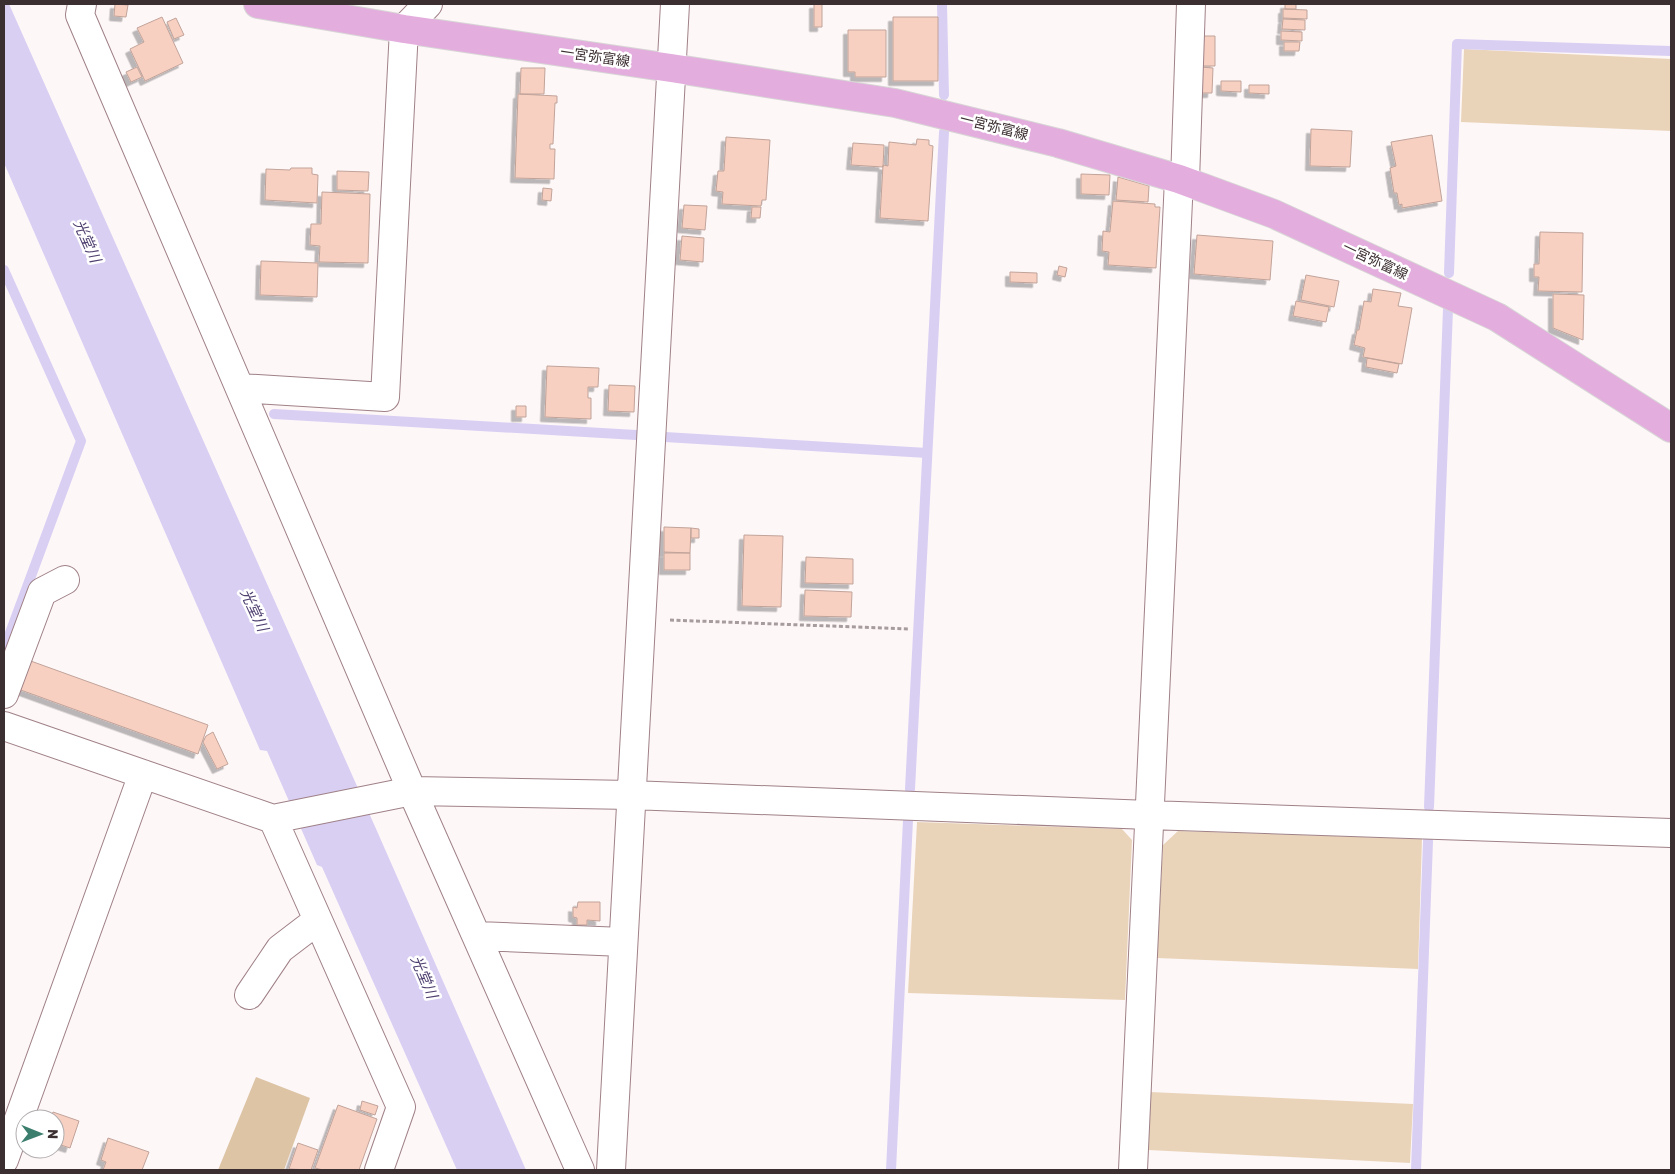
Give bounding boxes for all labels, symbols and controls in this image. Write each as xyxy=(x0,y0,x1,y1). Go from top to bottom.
street label: 一宮弥富線 xyxy=(559,44,631,70)
street label: 一宮弥富線 xyxy=(958,110,1030,144)
water label: 光堂川 xyxy=(70,217,105,267)
street label: 一宮弥富線 xyxy=(1340,239,1410,283)
water label: 光堂川 xyxy=(236,586,273,636)
water label: 光堂川 xyxy=(407,953,442,1003)
north arrow xyxy=(15,1109,65,1159)
text: N xyxy=(44,1129,61,1139)

